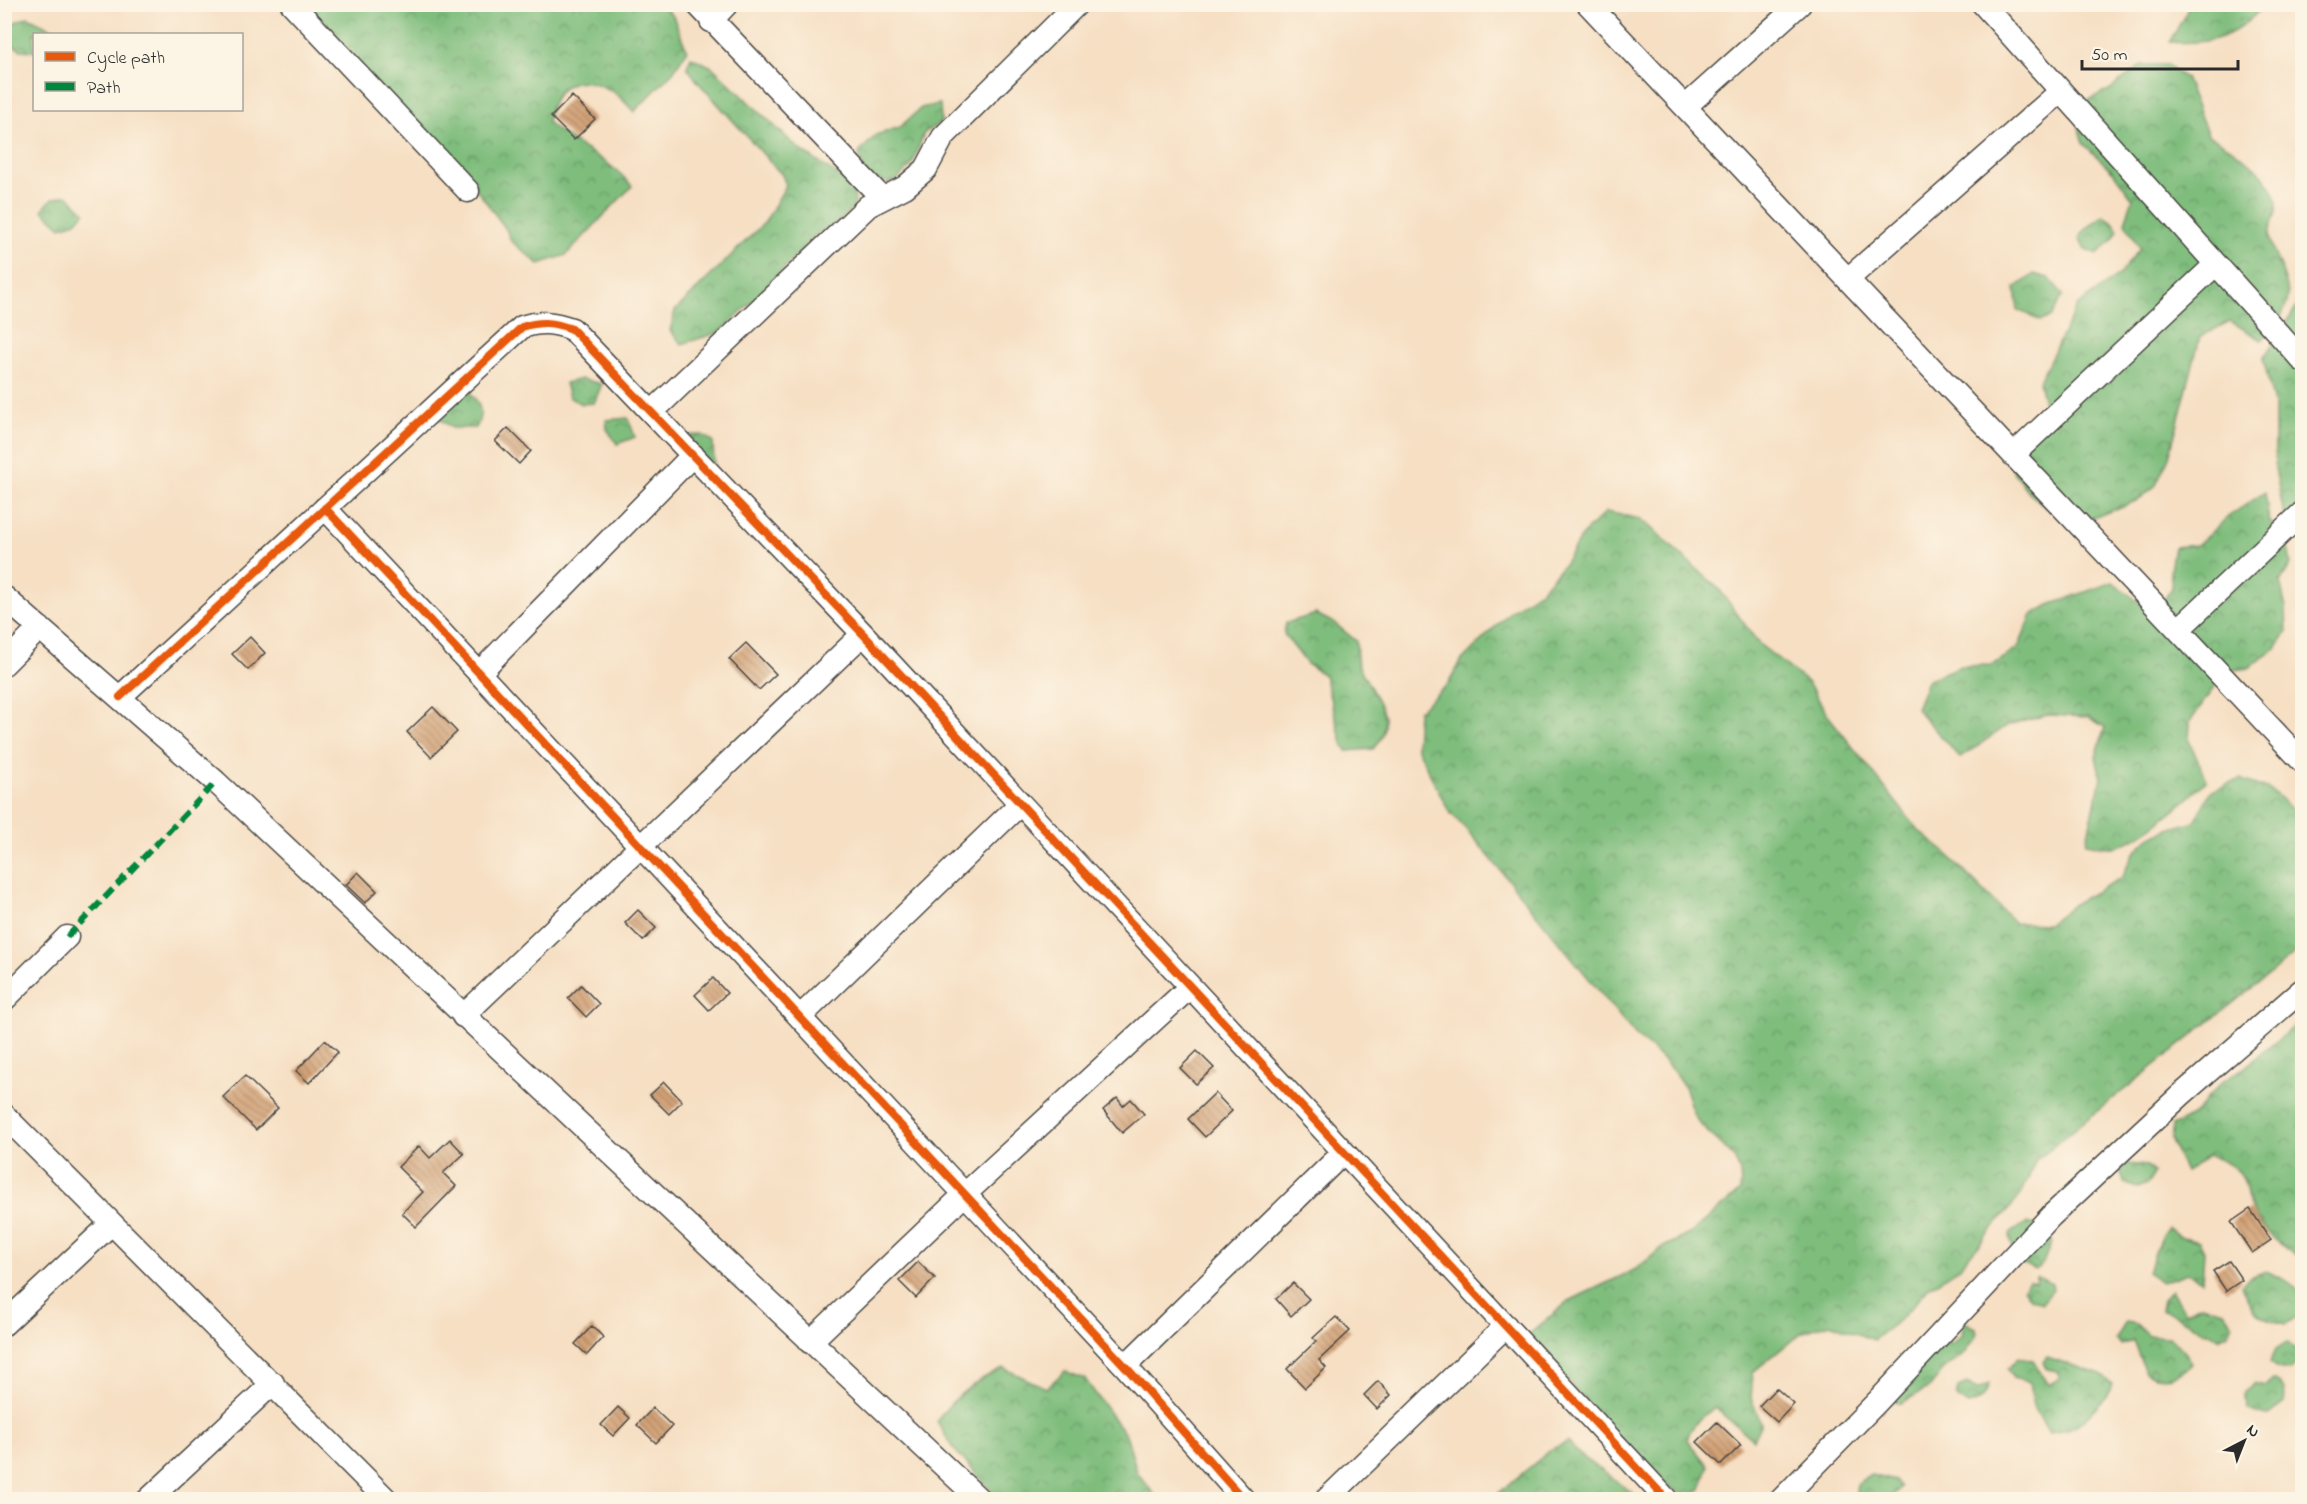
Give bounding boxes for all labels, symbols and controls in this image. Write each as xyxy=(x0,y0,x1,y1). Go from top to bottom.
legend xyxy=(33,33,243,111)
scale bar xyxy=(2082,33,2238,71)
text: 50 m xyxy=(2091,43,2128,69)
text: Cycle path xyxy=(87,46,165,72)
text: Path xyxy=(87,76,121,102)
north arrow xyxy=(2214,1411,2274,1471)
text: N xyxy=(2241,1419,2265,1444)

